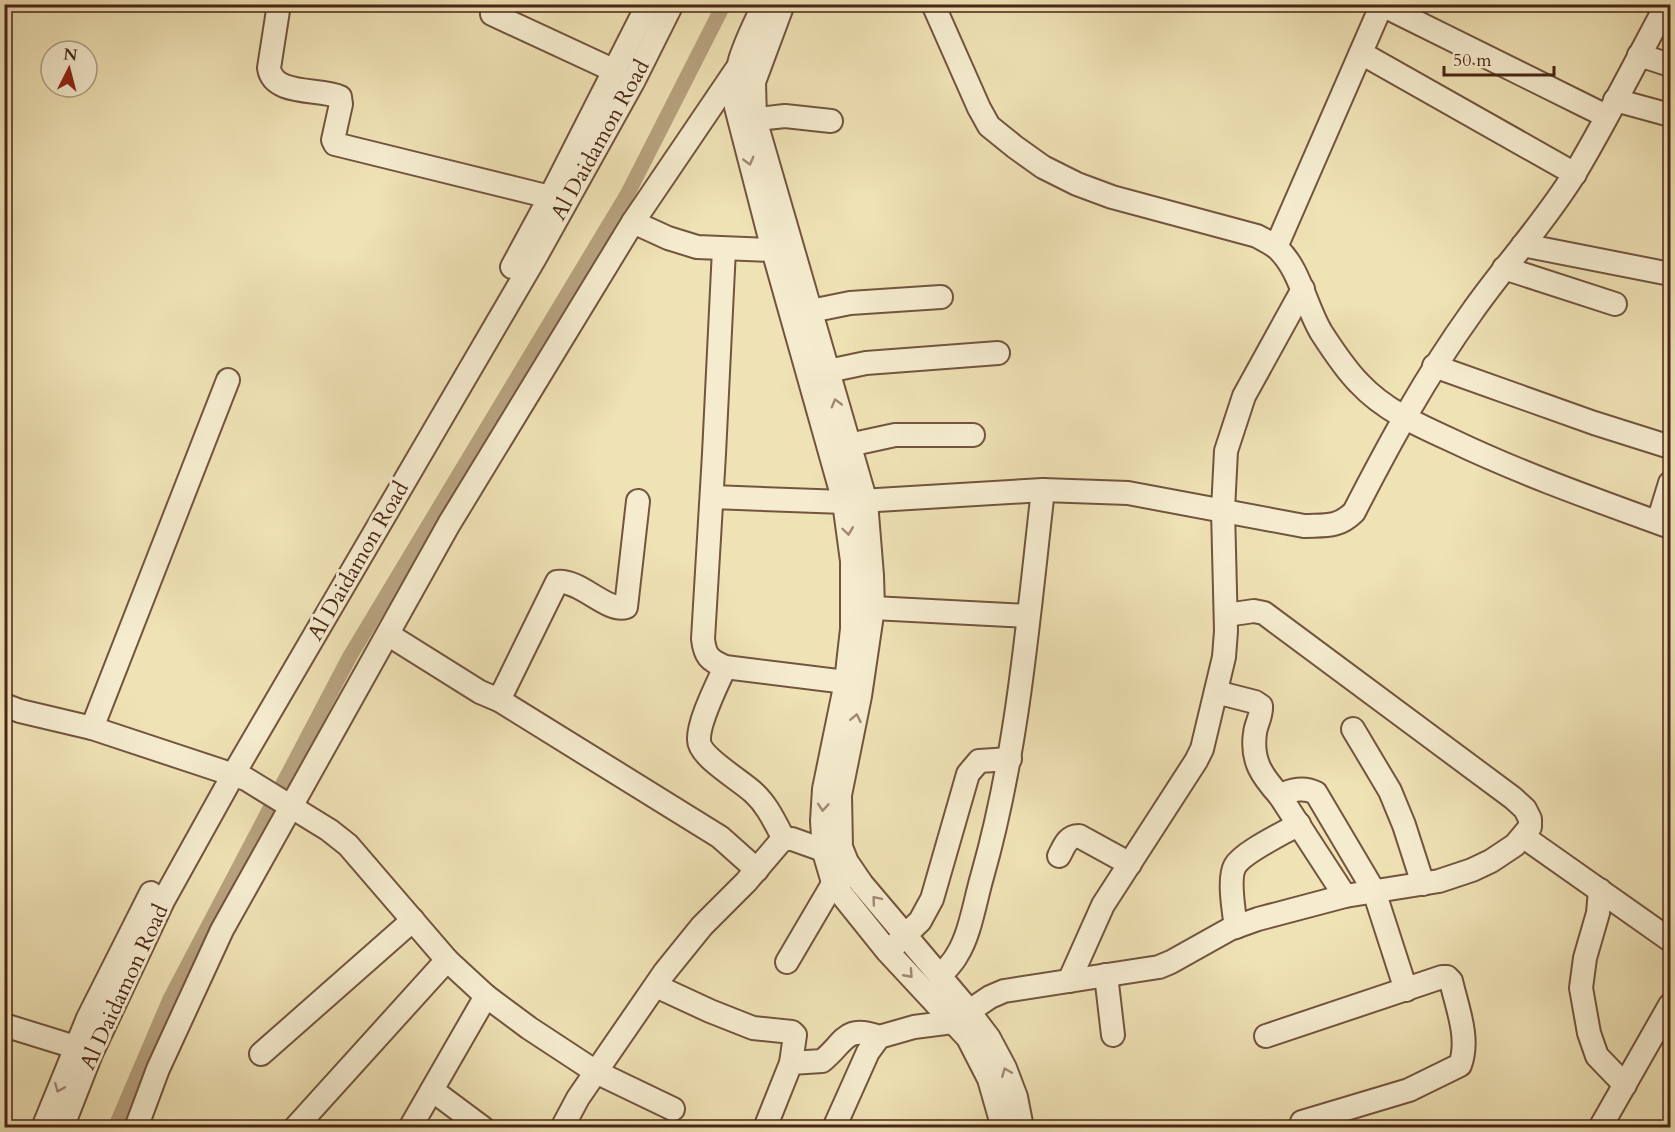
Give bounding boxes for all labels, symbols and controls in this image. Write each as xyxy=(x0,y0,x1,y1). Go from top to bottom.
north arrow xyxy=(39,39,99,99)
scale bar xyxy=(1444,39,1554,77)
text: N xyxy=(62,43,79,67)
text: 50 m xyxy=(1453,48,1492,73)
street label: Al Daidamon Road xyxy=(543,54,657,226)
one-way arrow xyxy=(742,155,754,165)
one-way arrow xyxy=(831,398,843,408)
street label: Al Daidamon Road xyxy=(300,476,416,646)
one-way arrow xyxy=(841,527,854,536)
one-way arrow xyxy=(849,713,862,723)
one-way arrow xyxy=(817,803,830,812)
one-way arrow xyxy=(872,896,883,907)
street label: Al Daidamon Road xyxy=(73,899,176,1075)
one-way arrow xyxy=(902,967,913,978)
one-way arrow xyxy=(1001,1067,1013,1078)
one-way arrow xyxy=(54,1082,66,1093)

